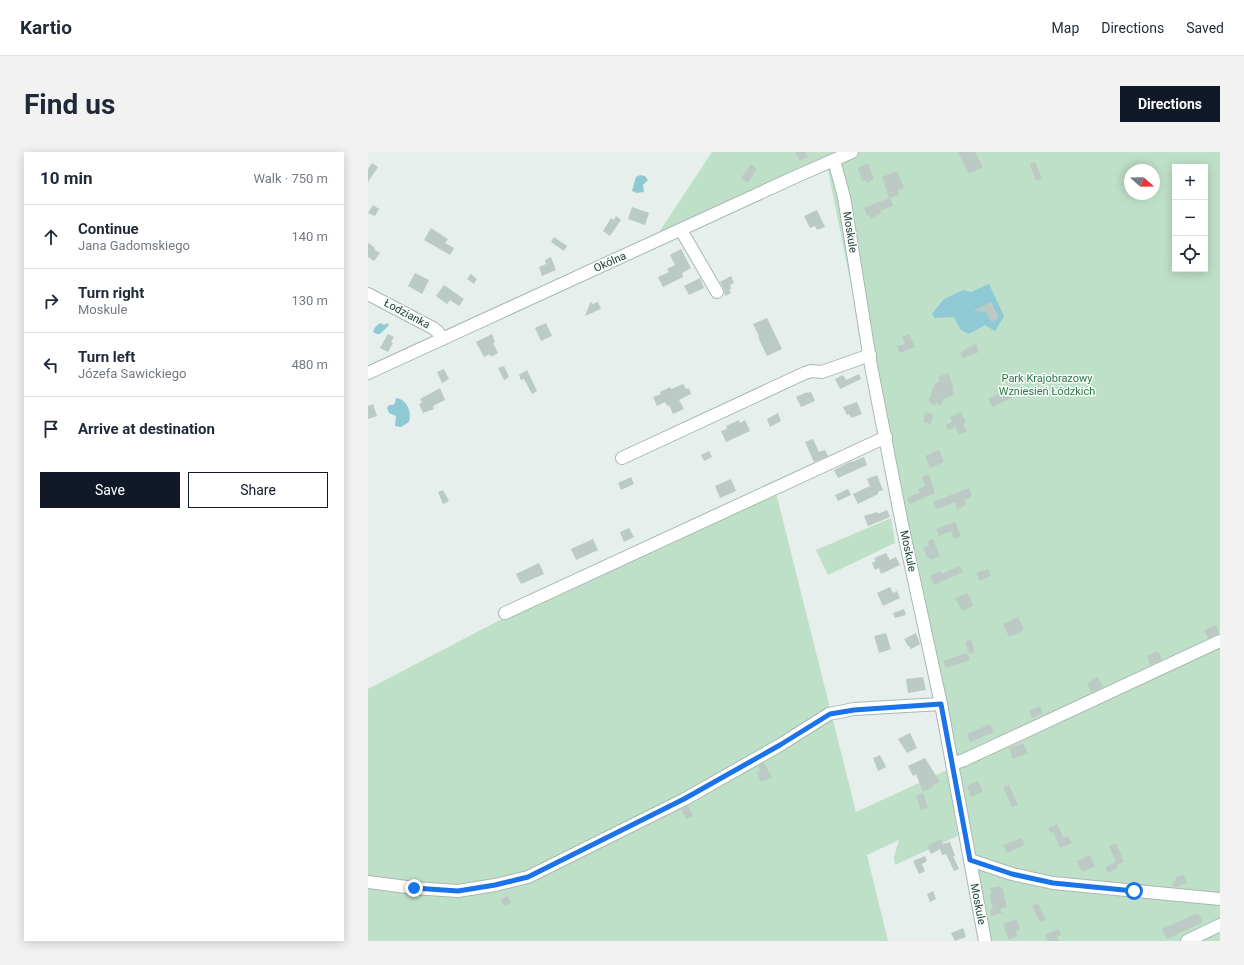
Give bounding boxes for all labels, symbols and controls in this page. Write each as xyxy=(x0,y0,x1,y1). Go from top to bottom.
text: Kartio xyxy=(20,16,72,39)
text: Map xyxy=(1052,20,1079,36)
text: Directions xyxy=(1101,20,1164,36)
text: Saved xyxy=(1186,20,1224,36)
button: Directions xyxy=(1120,86,1220,122)
text: Find us xyxy=(24,88,115,121)
north arrow xyxy=(1124,164,1160,200)
map controls xyxy=(1172,164,1208,272)
button: + xyxy=(1172,164,1208,200)
text: 10 min xyxy=(40,168,93,188)
text: Walk · 750 m xyxy=(253,171,328,186)
button: − xyxy=(1172,200,1208,236)
street label: Moskule xyxy=(840,210,860,254)
text: Continue xyxy=(78,220,139,238)
icon: ahead xyxy=(40,226,62,248)
text: 140 m xyxy=(291,229,328,244)
button: locate xyxy=(1172,236,1208,272)
text: Jana Gadomskiego xyxy=(78,238,190,253)
street label: Okólna xyxy=(592,249,628,275)
text: Turn right xyxy=(78,284,144,302)
icon: right xyxy=(40,290,62,312)
text: 130 m xyxy=(291,293,328,308)
street label: Łodzianka xyxy=(382,296,432,332)
text: Moskule xyxy=(78,302,127,317)
text: Turn left xyxy=(78,348,135,366)
icon: left xyxy=(40,354,62,376)
text: 480 m xyxy=(291,357,328,372)
text: Józefa Sawickiego xyxy=(78,366,186,381)
park label: Park Krajobrazowy Wzniesień Łódzkich xyxy=(999,372,1095,398)
icon: arrive xyxy=(40,418,62,440)
text: Arrive at destination xyxy=(78,420,215,438)
button: Save xyxy=(40,472,180,508)
button: Share xyxy=(188,472,328,508)
street label: Moskule xyxy=(897,529,919,573)
route end xyxy=(405,879,423,897)
street label: Moskule xyxy=(968,882,988,926)
route start xyxy=(1125,882,1143,900)

